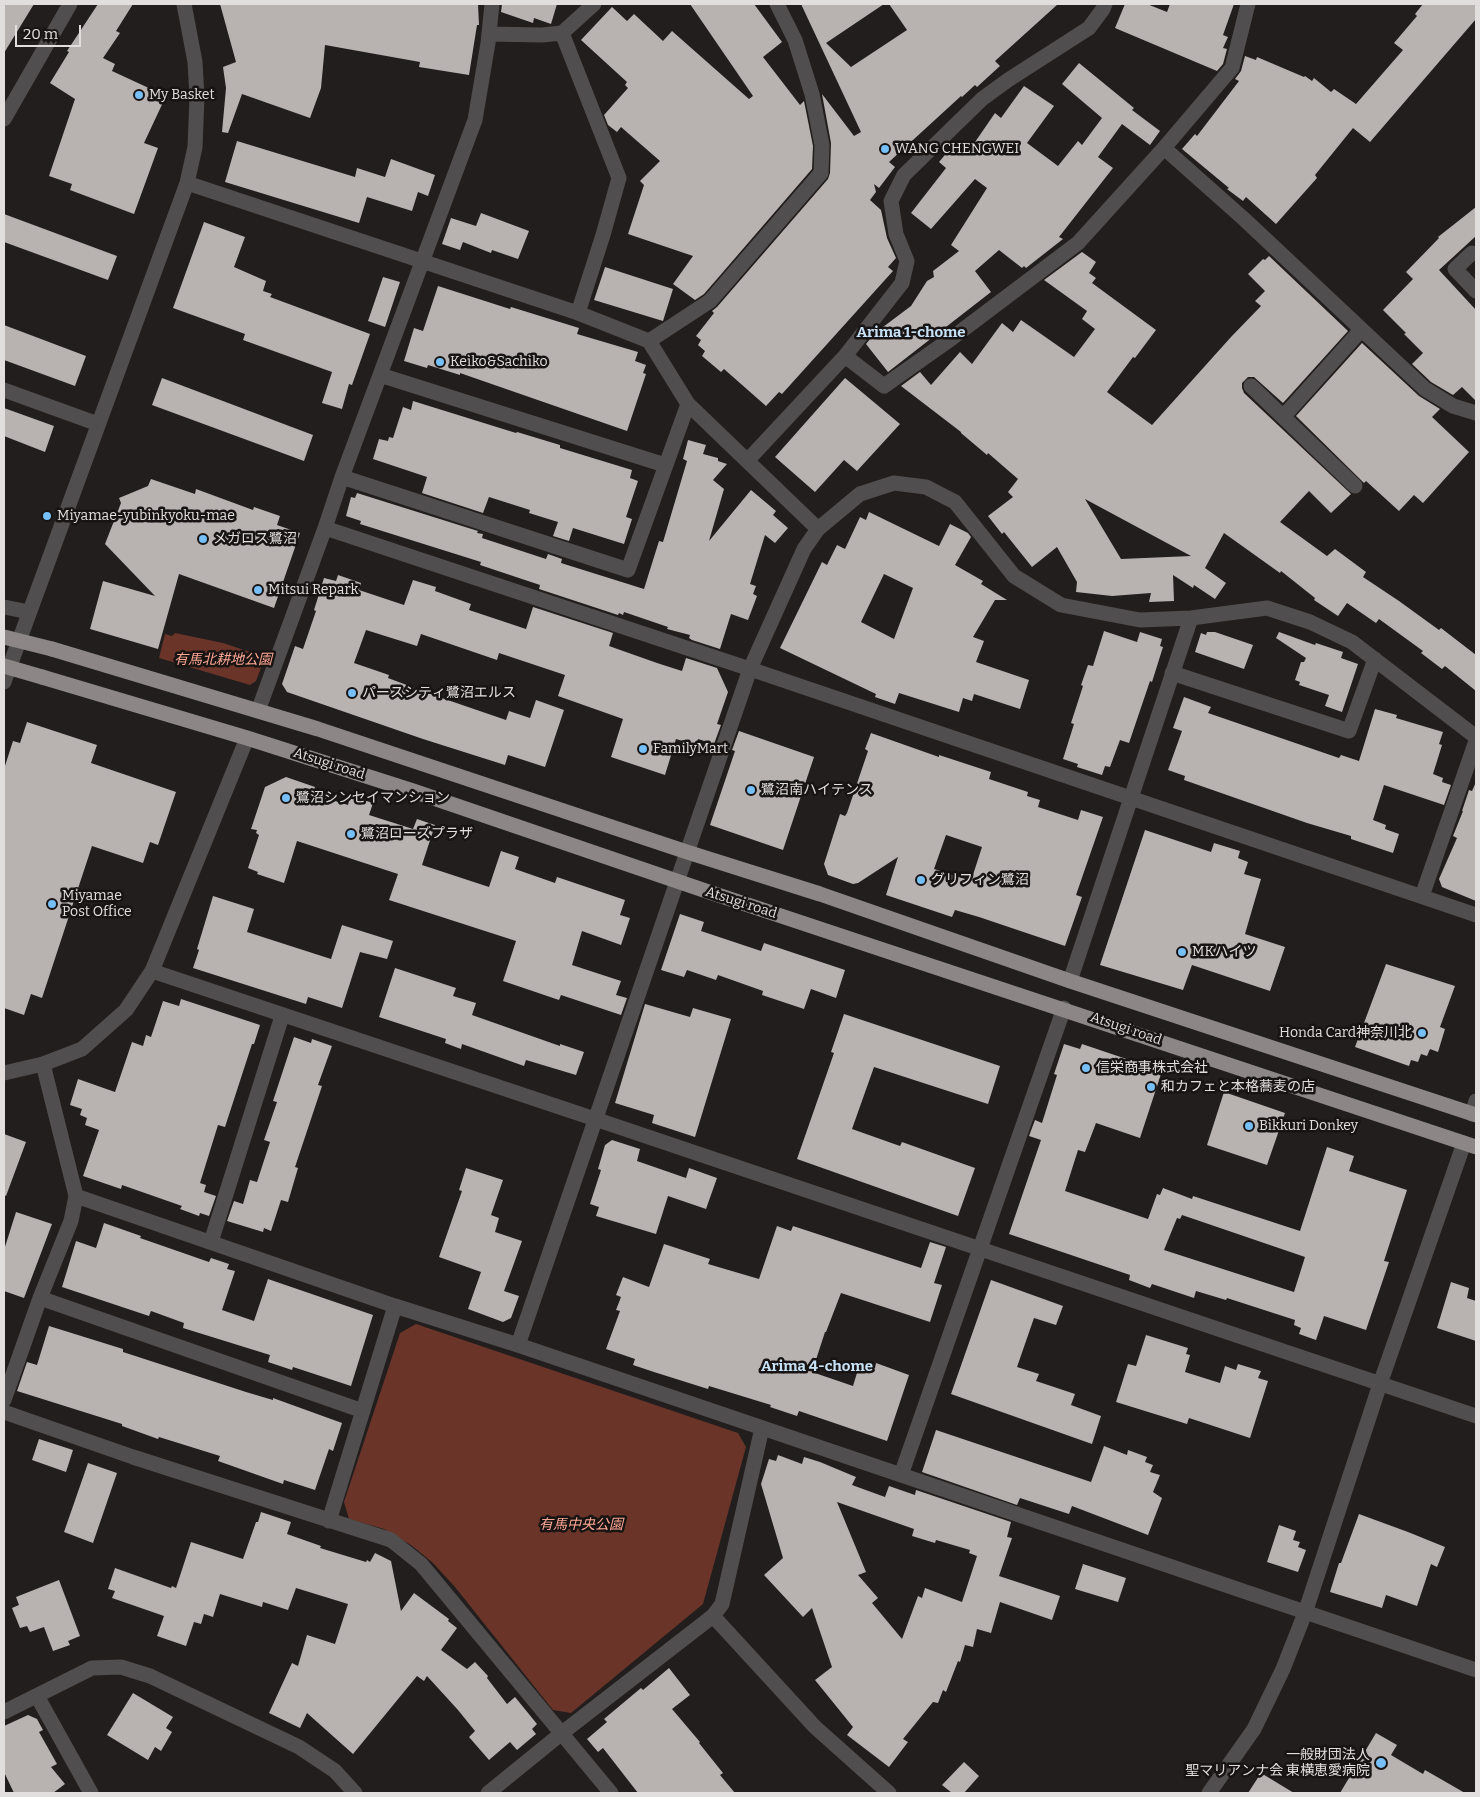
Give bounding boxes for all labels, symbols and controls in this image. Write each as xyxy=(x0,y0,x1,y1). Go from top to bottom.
scale bar xyxy=(18,15,84,47)
text: 20 m xyxy=(23,25,58,43)
place label: My Basket xyxy=(149,87,215,103)
marker: My Basket xyxy=(133,89,145,101)
place label: WANG CHENGWEI xyxy=(895,141,1019,157)
marker: WANG CHENGWEI xyxy=(879,143,891,155)
district label: Arima 1-chome xyxy=(856,324,966,342)
place label: Keiko&Sachiko xyxy=(450,354,547,370)
marker: Keiko&Sachiko xyxy=(434,356,446,368)
place label: Miyamae-yubinkyoku-mae xyxy=(57,508,235,524)
marker: Miyamae-yubinkyoku-mae xyxy=(41,510,53,522)
place label: メガロス鷺沼 xyxy=(213,531,297,547)
marker: メガロス鷺沼 xyxy=(197,533,209,545)
place label: Mitsui Repark xyxy=(268,582,358,598)
marker: Mitsui Repark xyxy=(252,584,264,596)
park label: 有馬北耕地公園 xyxy=(174,652,272,668)
place label: パースシティ鷺沼エルス xyxy=(362,685,516,701)
marker: パースシティ鷺沼エルス xyxy=(346,687,358,699)
place label: FamilyMart xyxy=(653,741,728,757)
marker: FamilyMart xyxy=(637,743,649,755)
street label: Atsugi road xyxy=(291,745,367,783)
place label: 鷺沼南ハイテンス xyxy=(761,782,873,798)
marker: 鷺沼南ハイテンス xyxy=(745,784,757,796)
place label: 鷺沼シンセイマンション xyxy=(296,790,450,806)
marker: 鷺沼シンセイマンション xyxy=(280,792,292,804)
place label: 鷺沼ローズプラザ xyxy=(361,826,473,842)
marker: 鷺沼ローズプラザ xyxy=(345,828,357,840)
place label: グリフィン鷺沼 xyxy=(931,872,1029,888)
marker: グリフィン鷺沼 xyxy=(915,874,927,886)
street label: Atsugi road xyxy=(703,884,779,922)
place label: Miyamae Post Office xyxy=(62,888,132,920)
marker: Miyamae Post Office xyxy=(46,898,58,910)
place label: MKハイツ xyxy=(1192,944,1256,960)
marker: MKハイツ xyxy=(1176,946,1188,958)
street label: Atsugi road xyxy=(1088,1009,1164,1049)
place label: Honda Card神奈川北 xyxy=(1279,1025,1412,1041)
marker: Honda Card神奈川北 xyxy=(1416,1027,1428,1039)
place label: 信栄商事株式会社 xyxy=(1096,1060,1208,1076)
marker: 信栄商事株式会社 xyxy=(1080,1062,1092,1074)
place label: 和カフェと本格蕎麦の店 xyxy=(1161,1079,1315,1095)
marker: 和カフェと本格蕎麦の店 xyxy=(1145,1081,1157,1093)
place label: Bikkuri Donkey xyxy=(1259,1118,1358,1134)
marker: Bikkuri Donkey xyxy=(1243,1120,1255,1132)
district label: Arima 4-chome xyxy=(761,1358,873,1376)
park label: 有馬中央公園 xyxy=(539,1517,623,1533)
place label: 一般財団法人 聖マリアンナ会 東横恵愛病院 xyxy=(1185,1747,1370,1780)
marker: 一般財団法人 聖マリアンナ会 東横恵愛病院 xyxy=(1374,1756,1388,1770)

